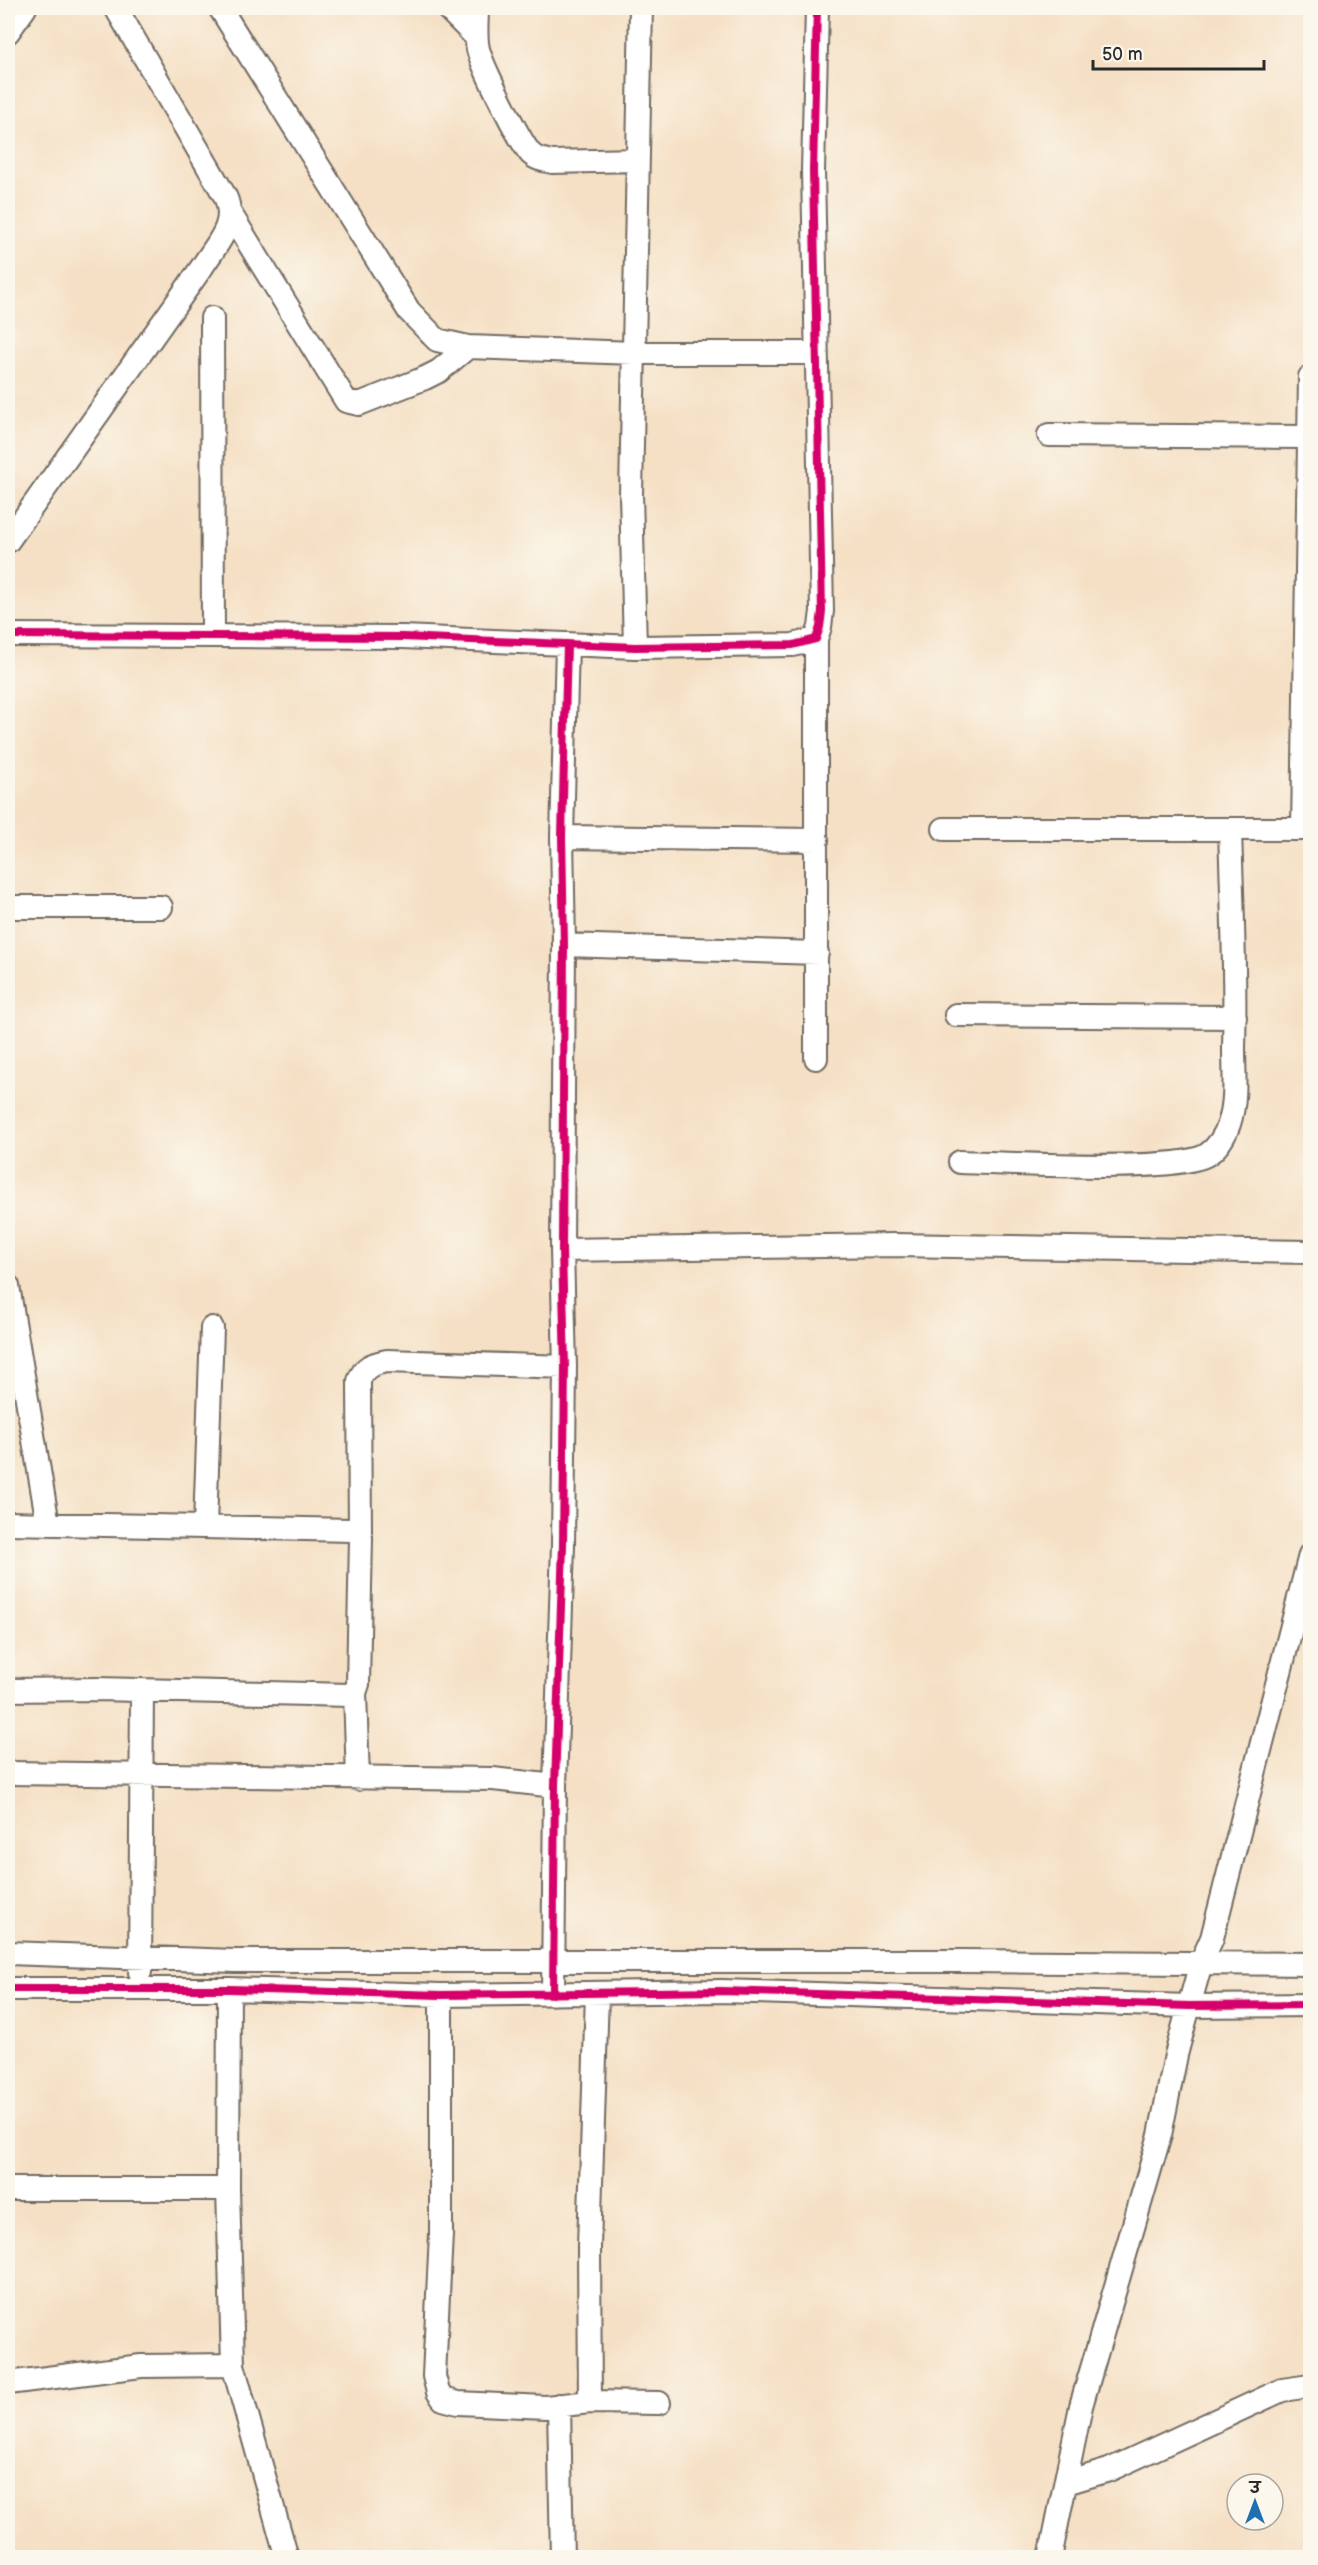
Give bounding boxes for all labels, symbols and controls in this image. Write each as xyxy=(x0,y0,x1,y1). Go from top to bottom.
scale bar xyxy=(1093,33,1264,71)
text: 50 m xyxy=(1102,44,1143,65)
north arrow xyxy=(1225,2472,1285,2532)
text: उ xyxy=(1248,2479,1262,2498)

